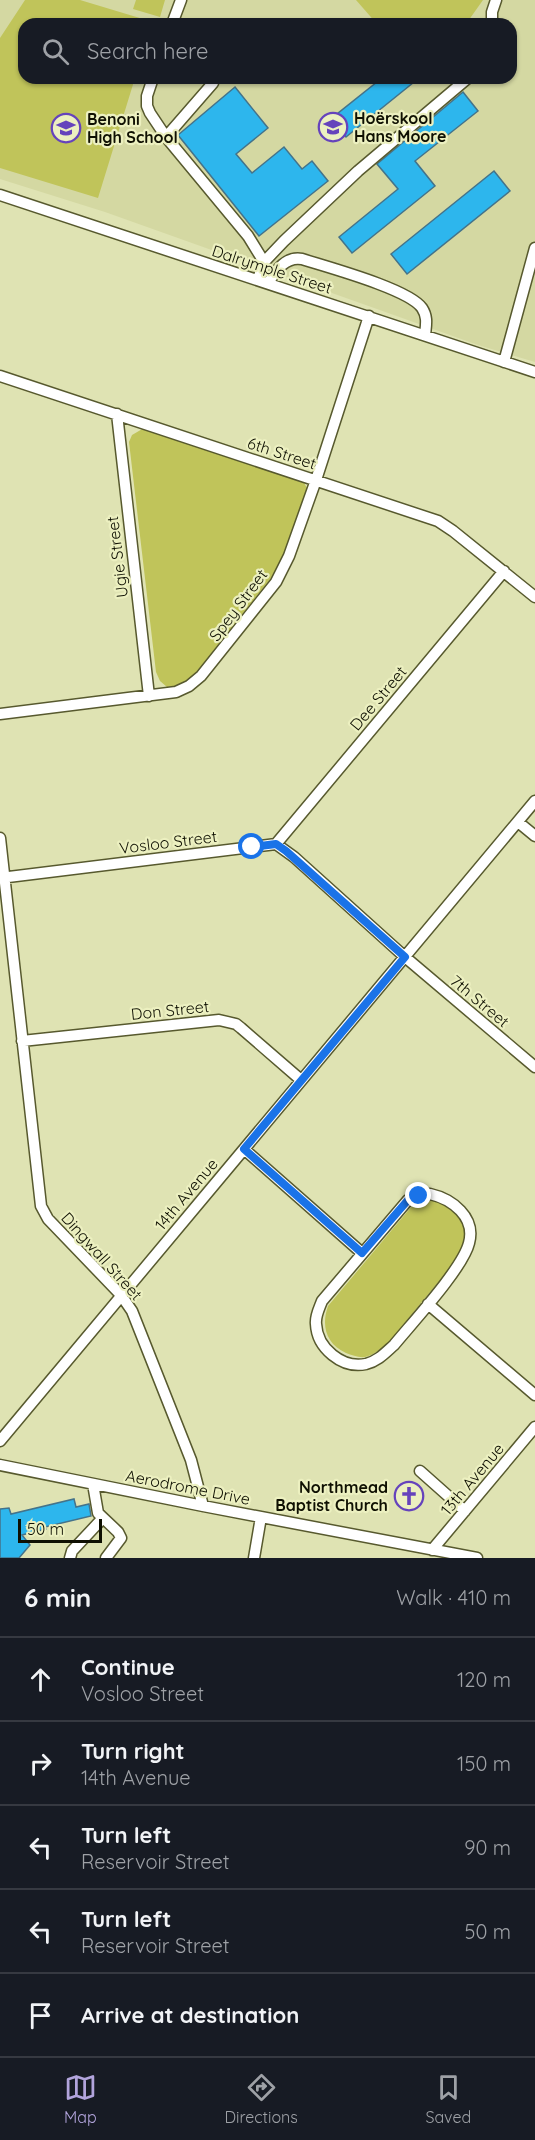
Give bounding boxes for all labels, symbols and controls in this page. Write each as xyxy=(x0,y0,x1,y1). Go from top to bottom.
search box xyxy=(18,18,517,84)
icon: search xyxy=(39,35,72,68)
text: Search here xyxy=(87,37,208,65)
place label: Hoërskool Hans Moore xyxy=(354,108,446,146)
place label: Benoni High School xyxy=(87,109,178,147)
school or university icon: Hoërskool Hans Moore xyxy=(317,111,349,143)
school or university icon: Benoni High School xyxy=(50,112,82,144)
street label: Dalrymple Street xyxy=(209,240,335,298)
street label: 6th Street xyxy=(245,432,319,474)
street label: Ugie Street xyxy=(102,515,132,599)
street label: Spey Street xyxy=(204,565,272,645)
street label: Dee Street xyxy=(345,662,411,734)
street label: Vosloo Street xyxy=(118,826,218,858)
route start xyxy=(238,833,264,859)
street label: 7th Street xyxy=(446,971,514,1031)
street label: Don Street xyxy=(130,996,210,1024)
street label: 14th Avenue xyxy=(150,1154,222,1234)
route end xyxy=(405,1182,431,1208)
street label: Dingwall Street xyxy=(57,1208,147,1304)
street label: 13th Avenue xyxy=(436,1439,508,1519)
street label: Aerodrome Drive xyxy=(124,1465,252,1509)
place label: Northmead Baptist Church xyxy=(275,1477,388,1515)
church icon: Northmead Baptist Church xyxy=(393,1480,425,1512)
scale bar xyxy=(18,1516,102,1544)
text: 50 m xyxy=(27,1519,64,1539)
text: 6 min xyxy=(24,1581,91,1614)
text: Walk · 410 m xyxy=(396,1585,511,1610)
text: Continue xyxy=(81,1653,175,1681)
icon: ahead xyxy=(24,1663,57,1696)
text: 120 m xyxy=(457,1667,511,1692)
text: Vosloo Street xyxy=(81,1681,204,1706)
text: Turn right xyxy=(81,1737,185,1765)
icon: right xyxy=(24,1747,57,1780)
text: 150 m xyxy=(457,1751,511,1776)
text: 14th Avenue xyxy=(81,1765,191,1790)
text: Turn left xyxy=(81,1821,171,1849)
icon: left xyxy=(24,1831,57,1864)
text: 90 m xyxy=(464,1835,511,1860)
text: Reservoir Street xyxy=(81,1849,230,1874)
text: Turn left xyxy=(81,1905,171,1933)
icon: left xyxy=(24,1915,57,1948)
text: 50 m xyxy=(465,1919,511,1944)
text: Reservoir Street xyxy=(81,1933,230,1958)
icon: arrive xyxy=(24,1999,57,2032)
text: Arrive at destination xyxy=(81,2001,299,2029)
tab: Map xyxy=(64,2071,97,2127)
tab: Directions xyxy=(225,2071,298,2127)
tab: Saved xyxy=(426,2071,471,2127)

